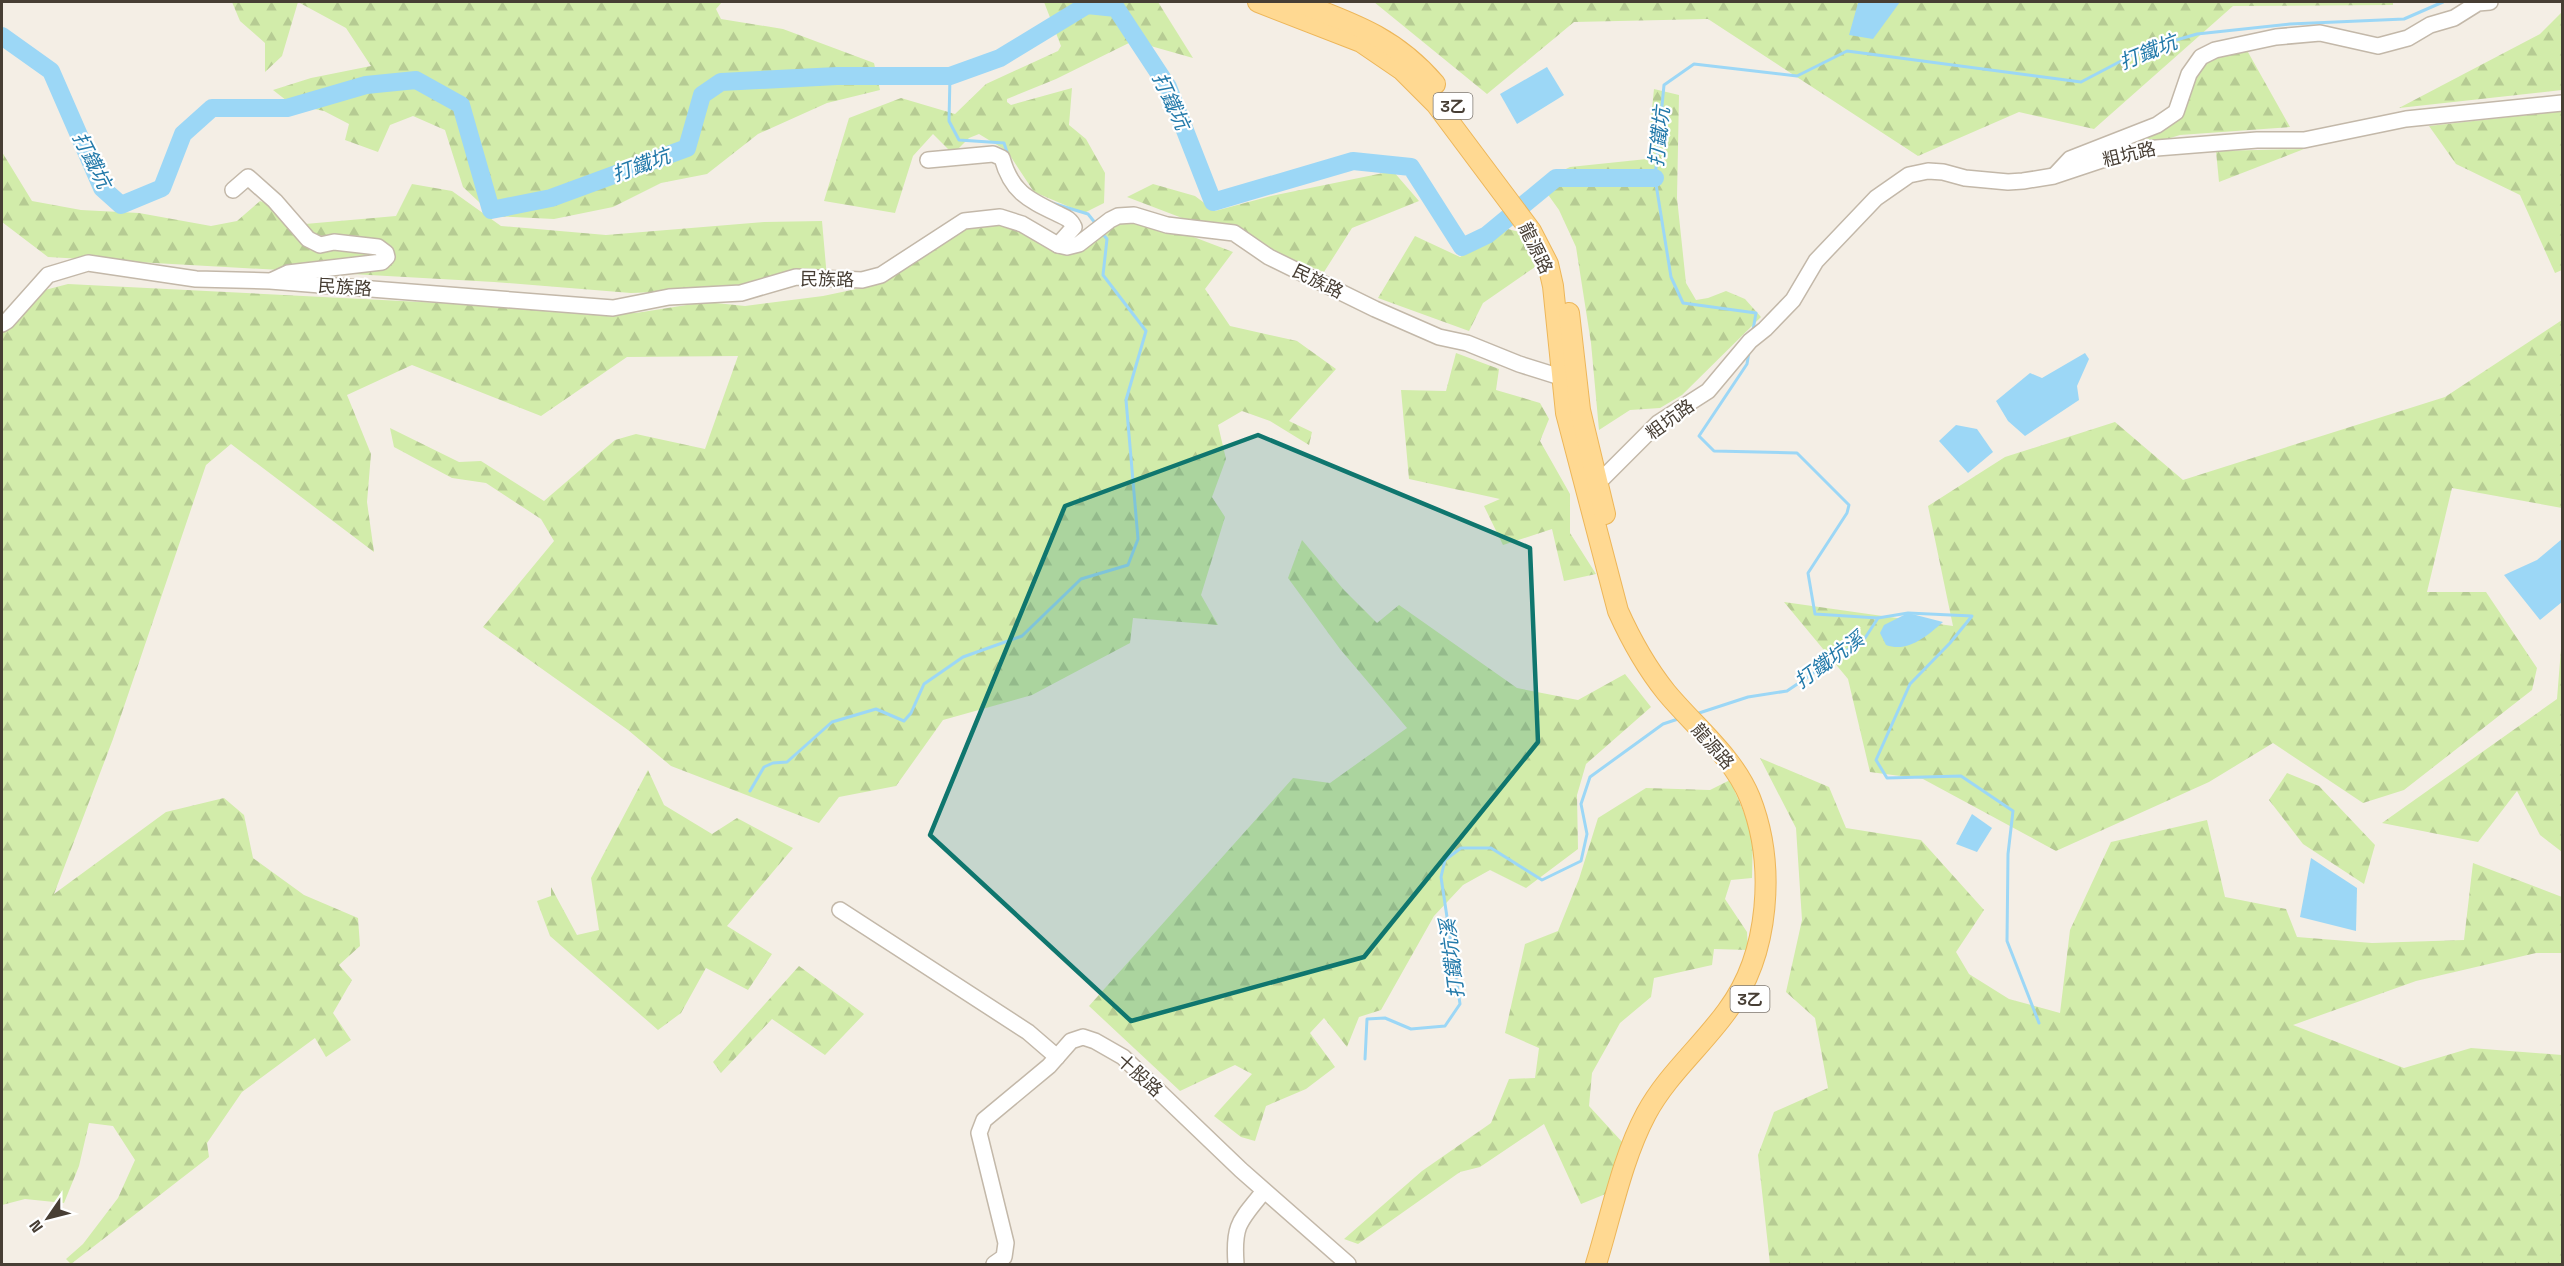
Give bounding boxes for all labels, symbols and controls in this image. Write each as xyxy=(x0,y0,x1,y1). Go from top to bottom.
water label: 打鐵坑 xyxy=(2115,28,2183,75)
water label: 打鐵坑 xyxy=(1147,68,1197,136)
road number: 3乙 xyxy=(1434,93,1472,119)
water label: 打鐵坑 xyxy=(1643,103,1675,168)
water label: 打鐵坑 xyxy=(67,127,119,195)
street label: 粗坑路 xyxy=(2100,137,2158,171)
water label: 打鐵坑 xyxy=(608,141,676,187)
street label: 龍源路 xyxy=(1514,219,1558,277)
street label: 民族路 xyxy=(1289,259,1347,303)
street label: 民族路 xyxy=(800,267,854,291)
street label: 民族路 xyxy=(317,274,373,300)
street label: 粗坑路 xyxy=(1641,394,1699,444)
water label: 打鐵坑溪 xyxy=(1789,624,1871,694)
street label: 龍源路 xyxy=(1687,718,1739,774)
water label: 打鐵坑溪 xyxy=(1434,915,1470,1000)
road number: 3乙 xyxy=(1730,986,1770,1012)
street label: 十股路 xyxy=(1112,1048,1168,1102)
north arrow xyxy=(18,1188,78,1248)
text: N xyxy=(24,1216,48,1237)

